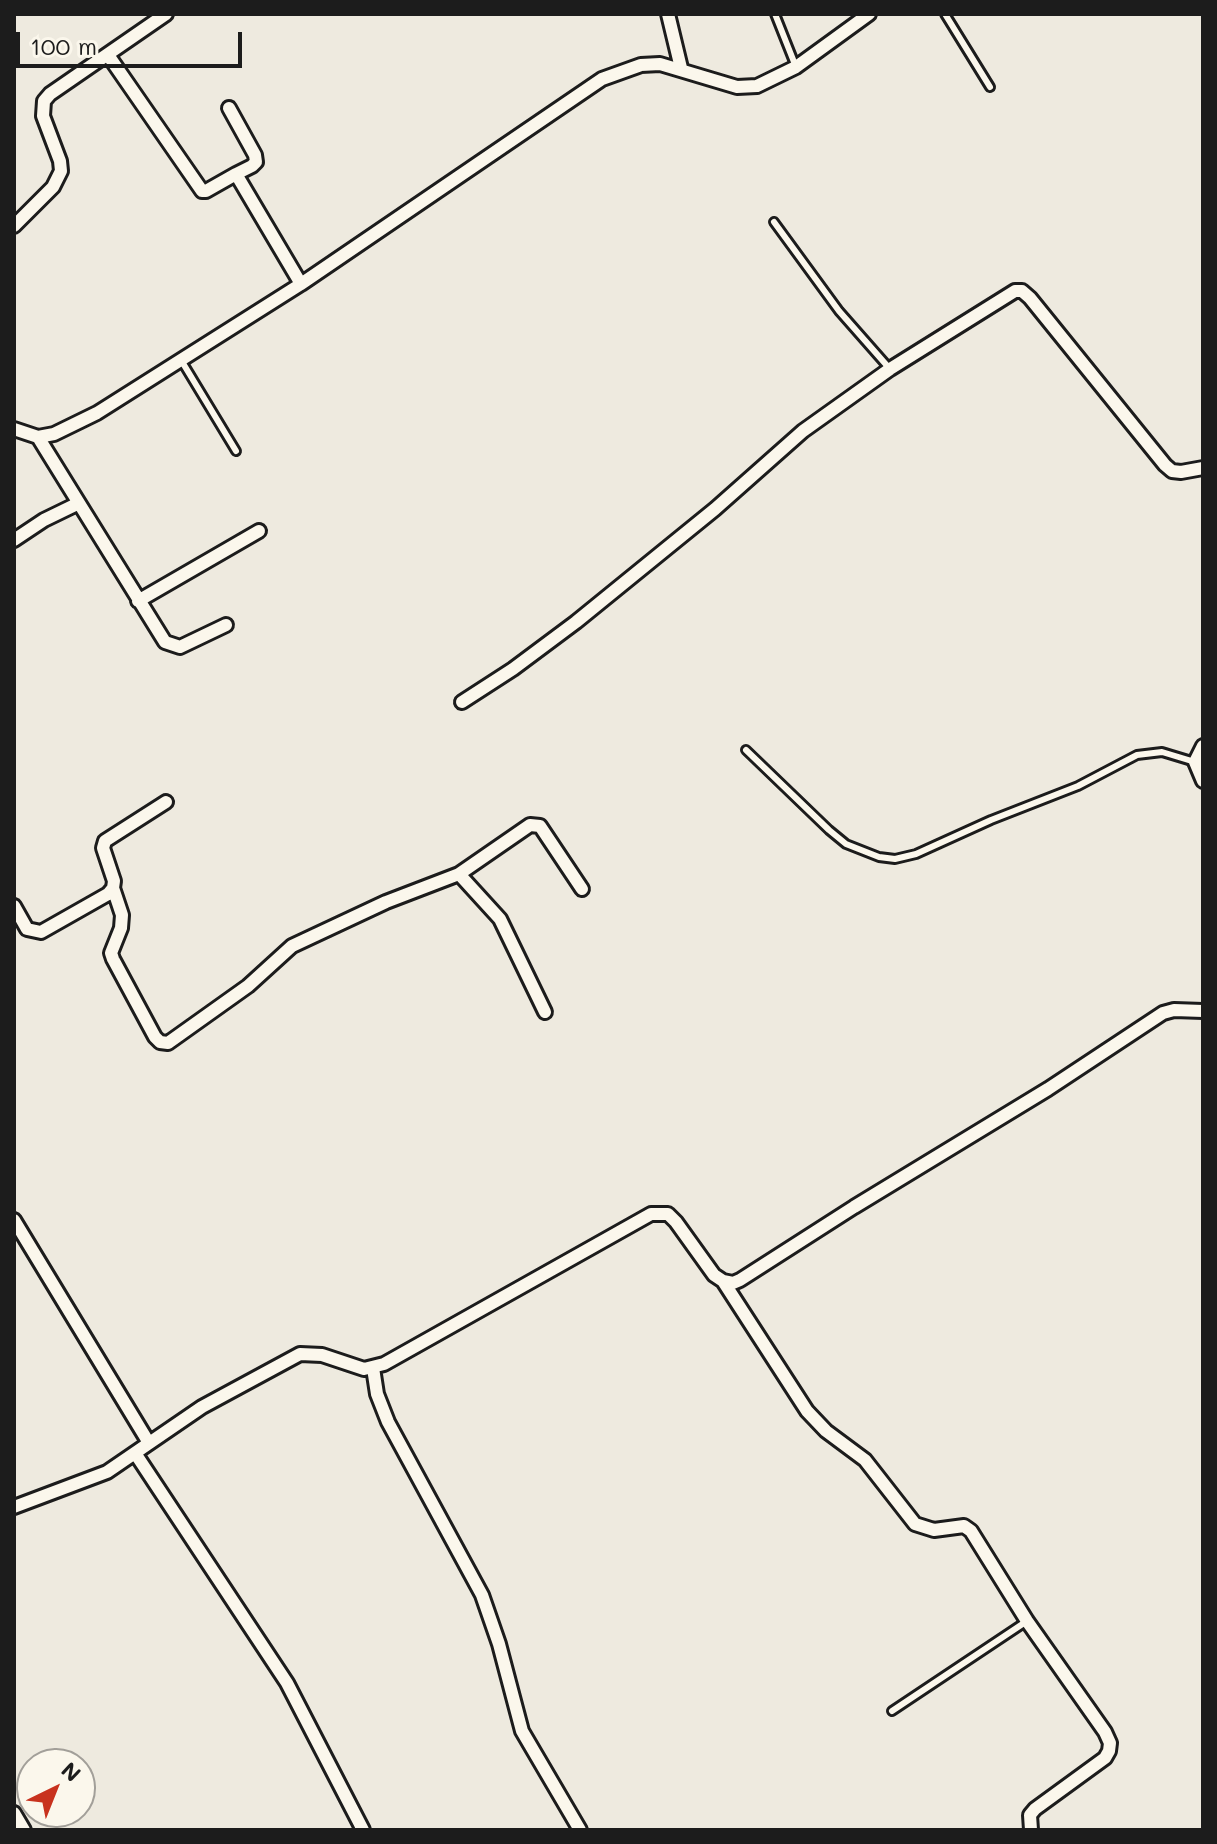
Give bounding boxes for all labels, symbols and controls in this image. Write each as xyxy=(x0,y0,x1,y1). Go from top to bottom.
scale bar xyxy=(20,16,246,66)
text: 100 m xyxy=(30,30,97,61)
north arrow xyxy=(16,1748,96,1828)
text: N xyxy=(55,1755,87,1788)

